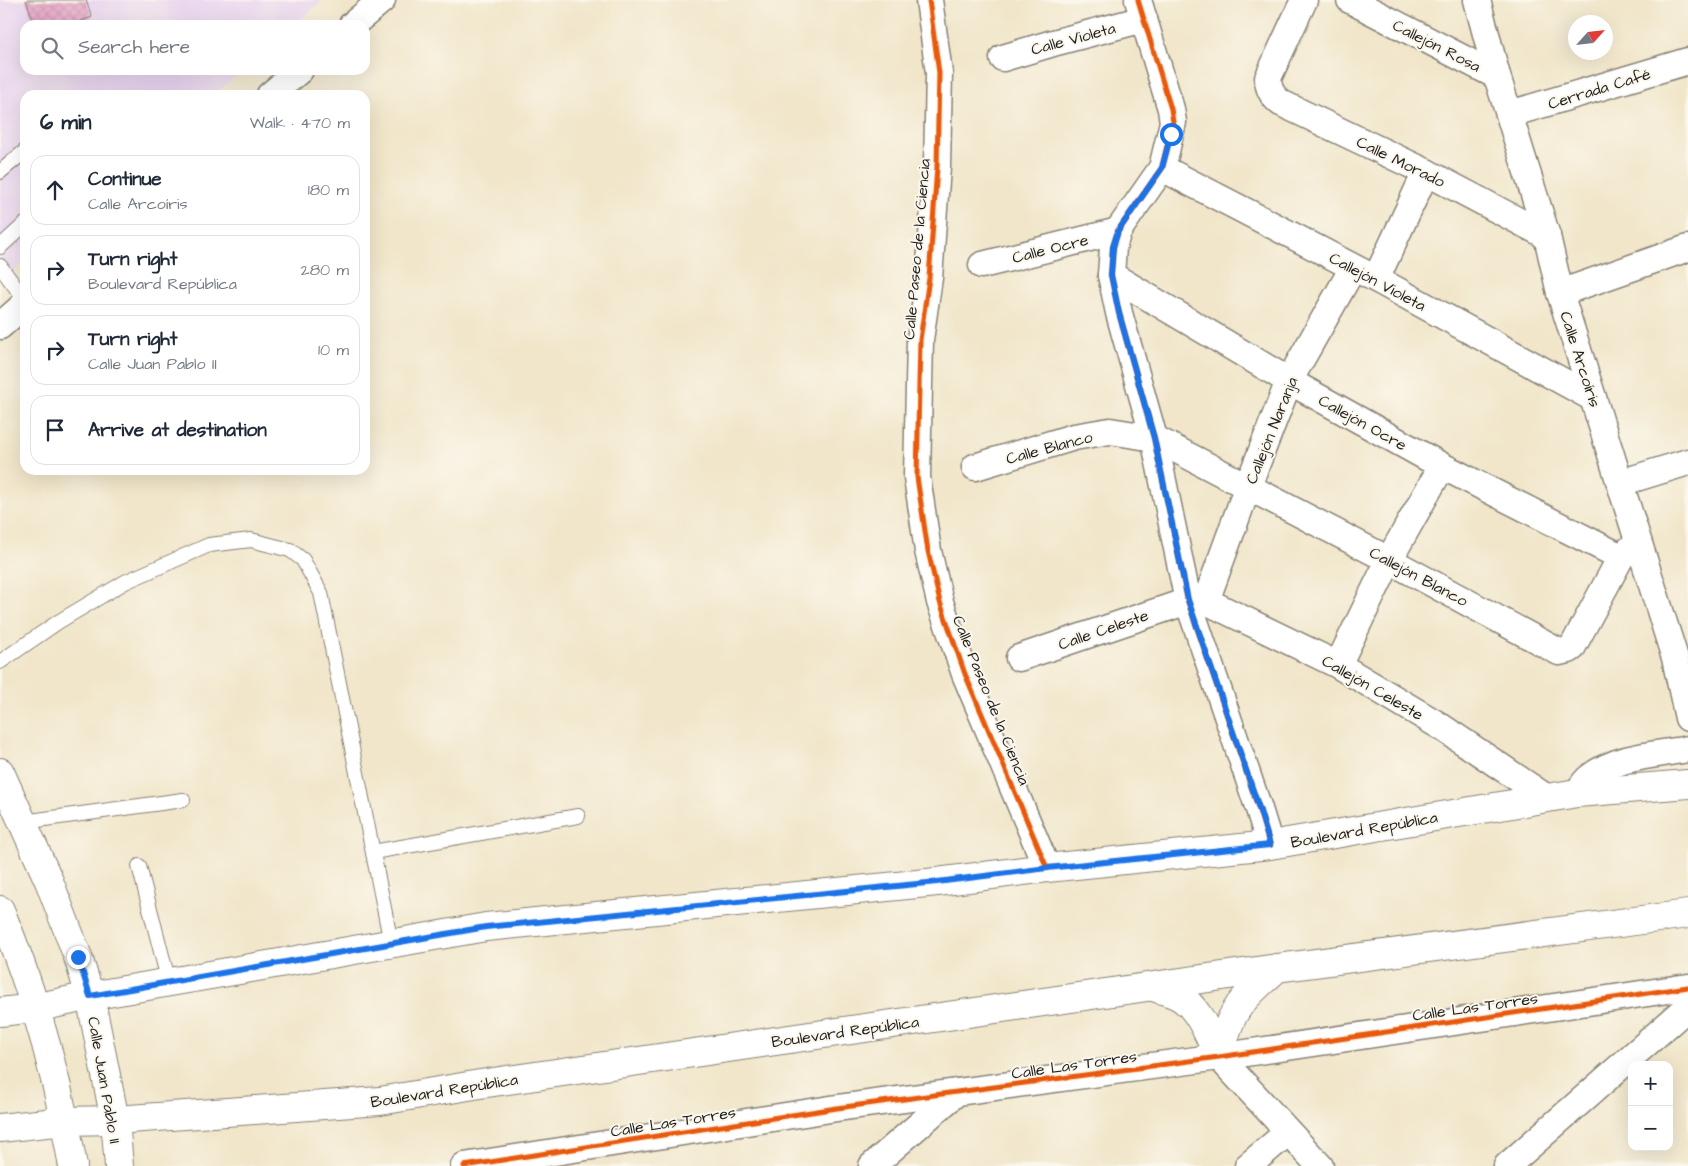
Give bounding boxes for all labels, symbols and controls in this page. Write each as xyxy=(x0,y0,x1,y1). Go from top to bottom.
street label: Callejón Rosa xyxy=(1389,14,1484,77)
north arrow xyxy=(1568,15,1613,60)
street label: Calle Violeta xyxy=(1028,17,1118,61)
search box xyxy=(20,20,370,75)
icon: search xyxy=(38,34,66,62)
text: Search here xyxy=(78,34,190,61)
street label: Cerrada Café xyxy=(1545,63,1654,115)
text: 6 min xyxy=(40,108,92,137)
text: Walk · 470 m xyxy=(250,112,350,134)
route start xyxy=(1160,123,1183,146)
street label: Calle Morado xyxy=(1353,131,1449,193)
street label: Calle Paseo de la Ciencia xyxy=(898,158,936,340)
text: Continue xyxy=(88,166,162,193)
icon: ahead xyxy=(41,176,69,204)
text: 180 m xyxy=(308,179,349,201)
text: Calle Arcoíris xyxy=(88,193,187,215)
street label: Calle Ocre xyxy=(1010,229,1091,269)
text: Turn right xyxy=(88,246,177,273)
street label: Callejón Violeta xyxy=(1325,247,1430,317)
icon: right xyxy=(41,256,69,284)
text: 280 m xyxy=(301,259,349,281)
text: Boulevard República xyxy=(88,273,237,295)
street label: Calle Arcoíris xyxy=(1554,309,1606,410)
text: Turn right xyxy=(88,326,177,353)
icon: right xyxy=(41,336,69,364)
text: 10 m xyxy=(318,339,349,361)
text: Calle Juan Pablo II xyxy=(88,353,217,375)
street label: Callejón Naranja xyxy=(1240,374,1303,487)
street label: Callejón Ocre xyxy=(1314,390,1411,456)
icon: arrive xyxy=(41,416,69,444)
text: Arrive at destination xyxy=(88,417,267,444)
street label: Calle Blanco xyxy=(1004,426,1095,470)
street label: Callejón Blanco xyxy=(1365,542,1472,612)
street label: Calle Celeste xyxy=(1055,604,1152,656)
street label: Calle Paseo de la Ciencia xyxy=(947,612,1035,789)
street label: Callejón Celeste xyxy=(1318,650,1428,726)
street label: Boulevard República xyxy=(1289,806,1439,854)
route end xyxy=(67,946,90,969)
street label: Calle Las Torres xyxy=(1411,987,1539,1027)
street label: Boulevard República xyxy=(770,1011,920,1053)
street label: Calle Juan Pablo II xyxy=(82,1015,126,1146)
street label: Calle Las Torres xyxy=(1010,1045,1138,1085)
map controls xyxy=(1628,1061,1673,1151)
button: + xyxy=(1628,1061,1673,1106)
street label: Boulevard República xyxy=(369,1068,519,1113)
street label: Calle Las Torres xyxy=(609,1101,737,1143)
button: − xyxy=(1628,1106,1673,1151)

